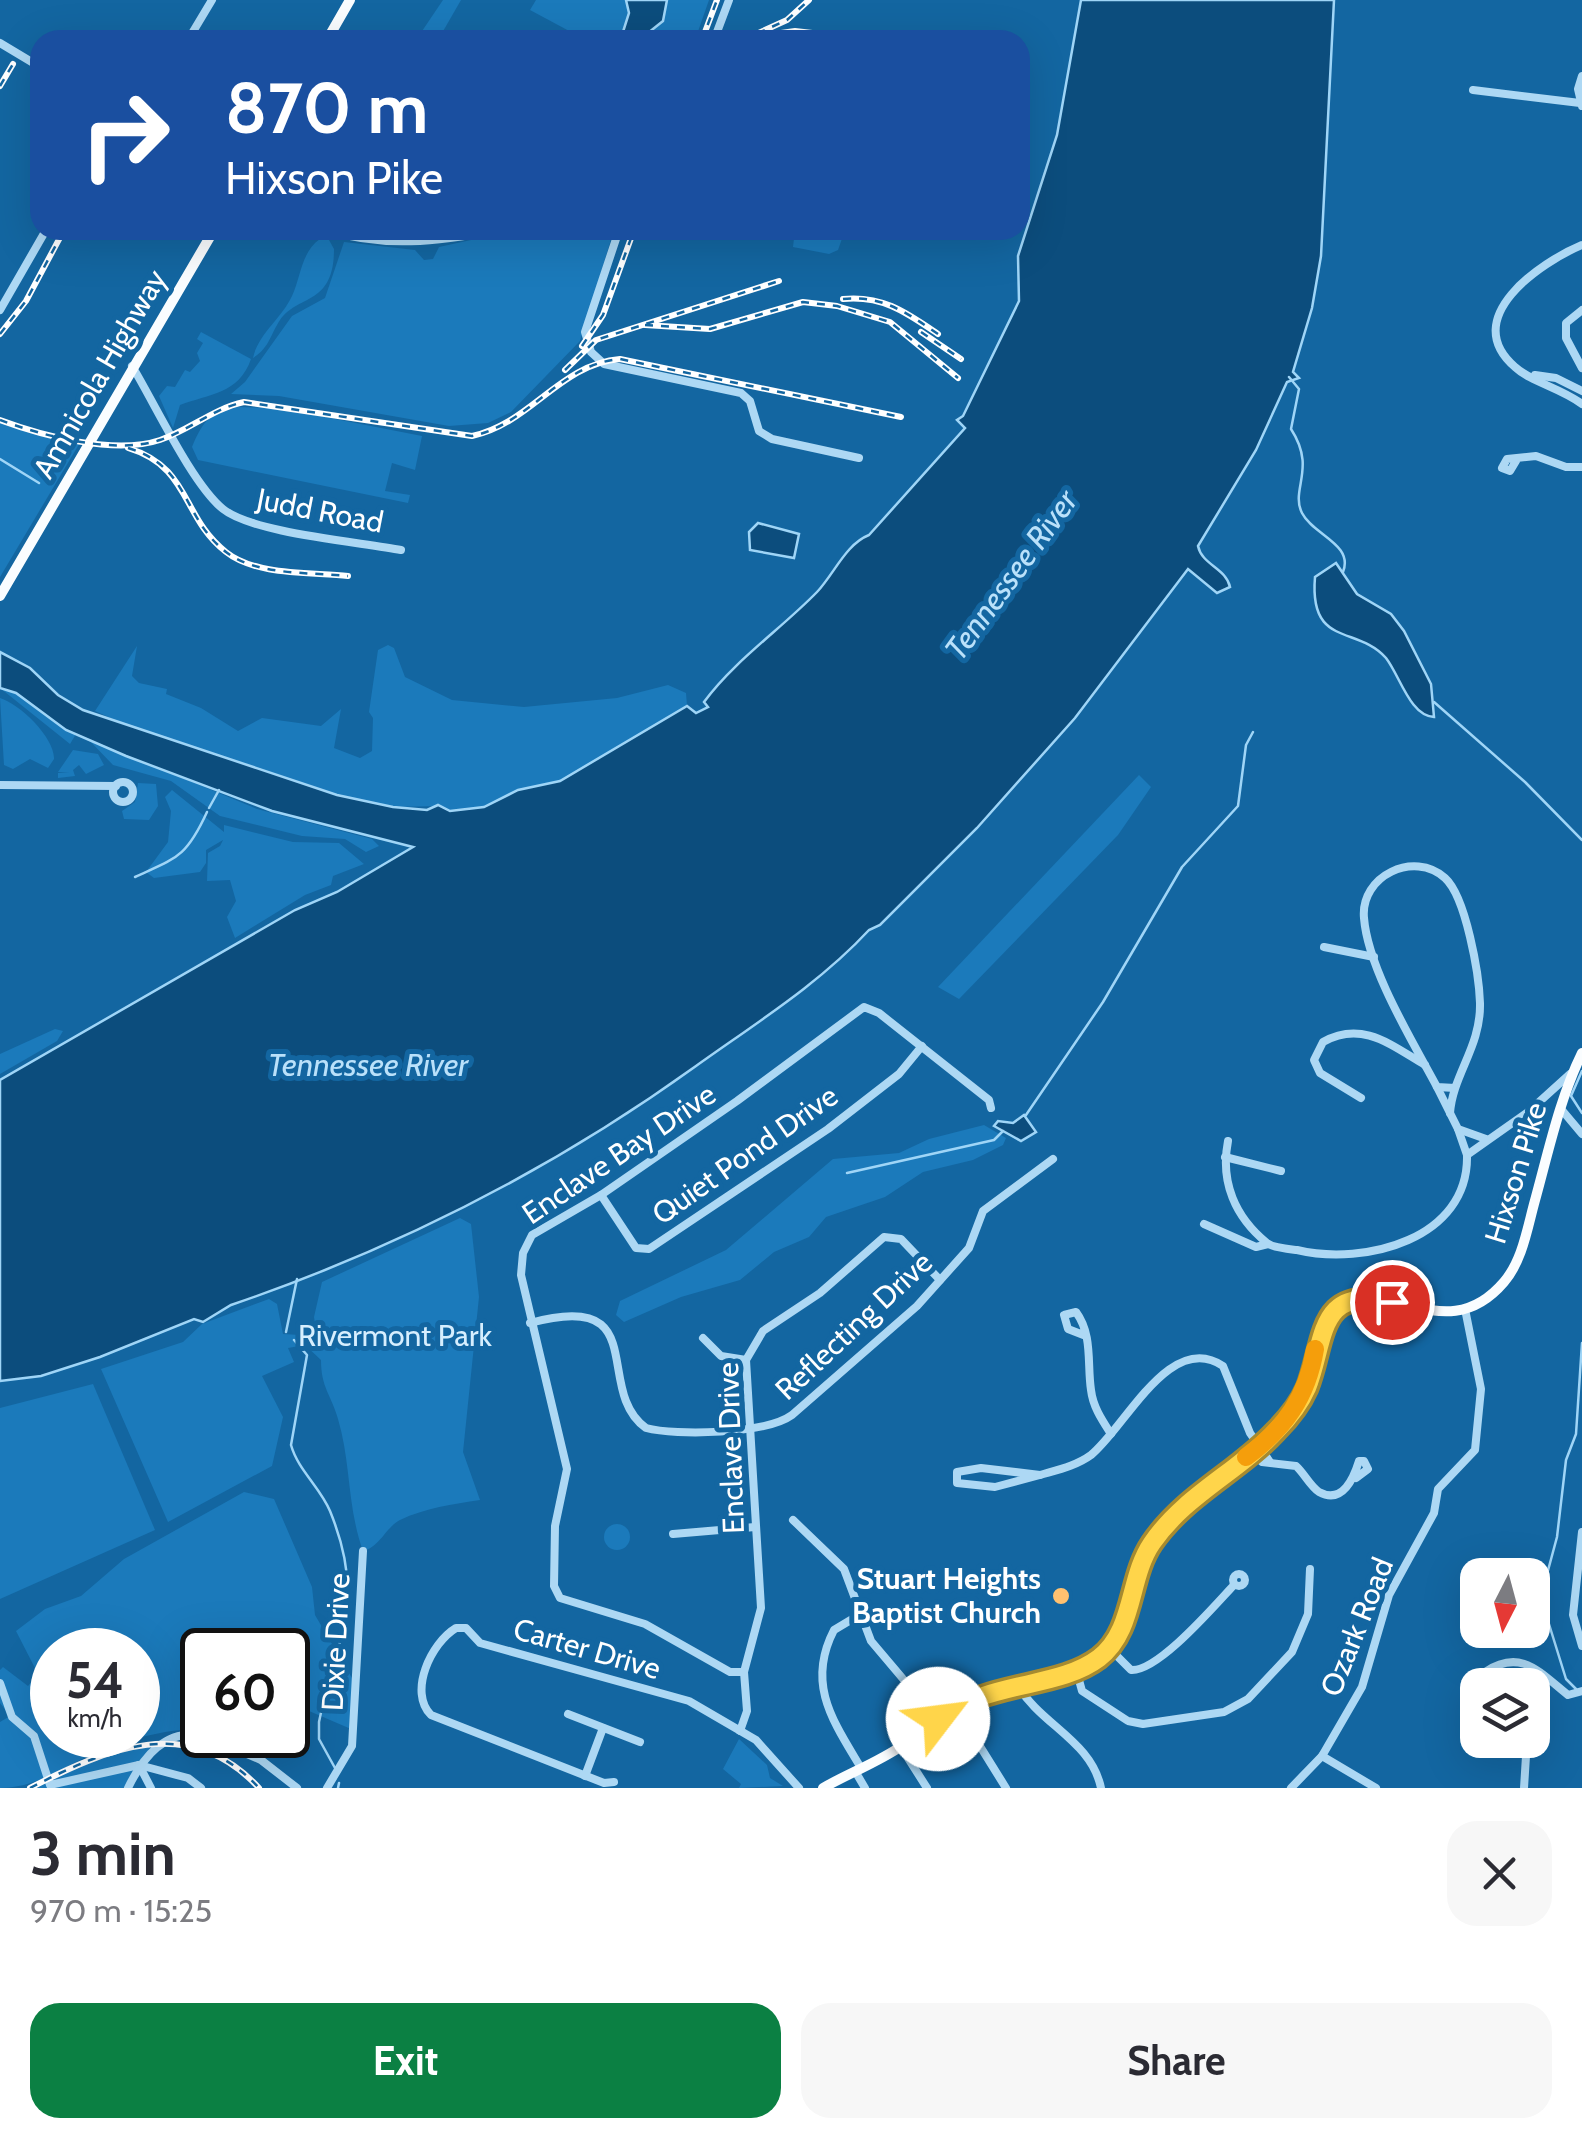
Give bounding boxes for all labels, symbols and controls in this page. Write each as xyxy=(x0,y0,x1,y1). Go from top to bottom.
text: 870 m xyxy=(225,65,428,151)
icon: right xyxy=(60,70,190,200)
text: Hixson Pike xyxy=(225,151,443,205)
street label: Amnicola Highway xyxy=(25,263,174,485)
street label: Judd Road xyxy=(253,480,387,541)
water label: Tennessee River xyxy=(936,481,1086,667)
water label: Tennessee River xyxy=(268,1045,469,1084)
street label: Enclave Bay Drive xyxy=(515,1075,722,1232)
street label: Quiet Pond Drive xyxy=(645,1077,845,1232)
street label: Hixson Pike xyxy=(1477,1098,1554,1248)
street label: Reflecting Drive xyxy=(768,1244,940,1408)
pin xyxy=(1350,1260,1435,1345)
icon: arrive xyxy=(1365,1275,1420,1330)
park label: Rivermont Park xyxy=(298,1317,492,1354)
street label: Enclave Drive xyxy=(709,1362,752,1534)
street label: Ozark Road xyxy=(1312,1552,1401,1702)
north arrow xyxy=(1460,1558,1550,1648)
map controls xyxy=(1460,1558,1550,1758)
place label: Stuart Heights Baptist Church xyxy=(852,1560,1041,1631)
street label: Dixie Drive xyxy=(313,1572,358,1712)
marker: Stuart Heights Baptist Church xyxy=(1050,1585,1072,1607)
street label: Carter Drive xyxy=(509,1610,665,1687)
speed limit sign: 60 xyxy=(180,1628,310,1758)
text: 54 xyxy=(66,1650,124,1711)
position arrow xyxy=(886,1667,990,1771)
button: layers xyxy=(1460,1668,1550,1758)
text: km/h xyxy=(68,1703,122,1733)
text: 3 min xyxy=(30,1817,176,1890)
button: close xyxy=(1447,1821,1552,1926)
text: 970 m · 15:25 xyxy=(30,1891,212,1930)
button: Exit xyxy=(30,2003,781,2118)
button: Share xyxy=(801,2003,1552,2118)

